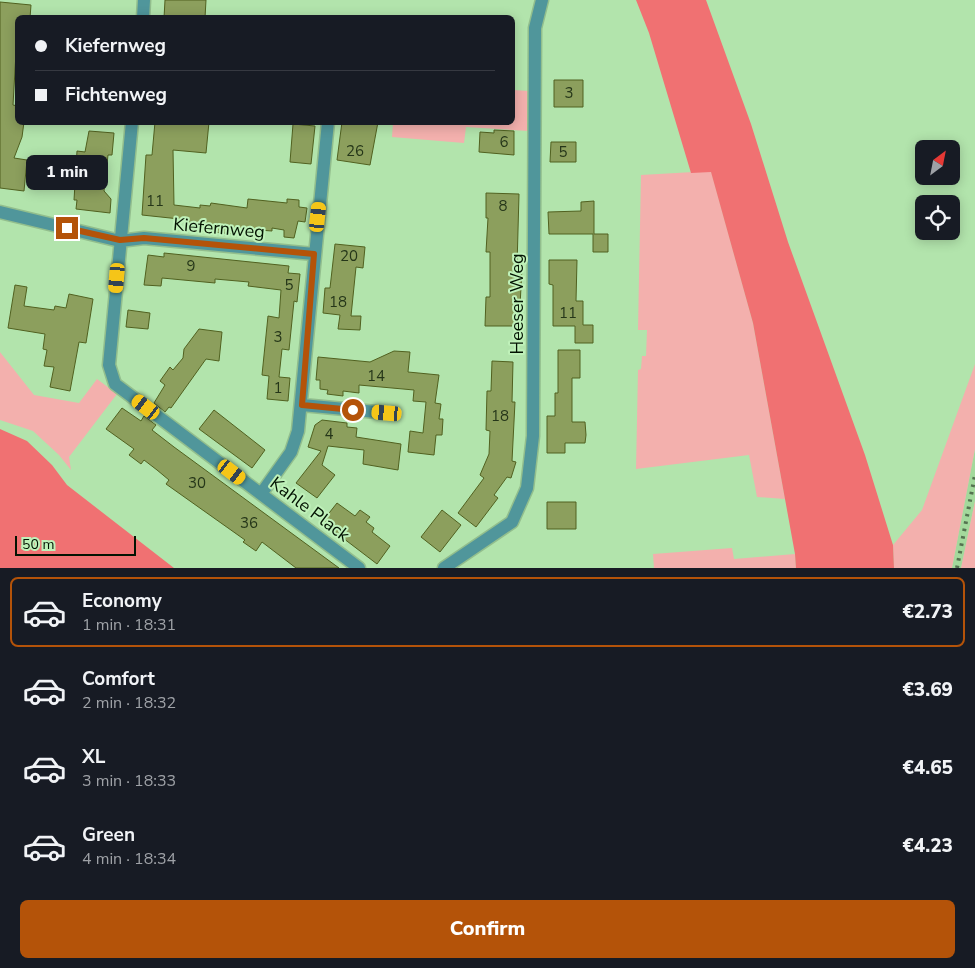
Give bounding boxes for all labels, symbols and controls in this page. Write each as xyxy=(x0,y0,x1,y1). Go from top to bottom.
text: Kiefernweg xyxy=(65,33,166,59)
text: Fichtenweg xyxy=(65,82,167,108)
house number: 3 xyxy=(564,83,574,103)
house number: 6 xyxy=(499,132,509,152)
north arrow xyxy=(915,140,960,185)
map controls xyxy=(915,140,960,240)
house number: 26 xyxy=(346,141,364,161)
house number: 5 xyxy=(558,142,568,162)
callout: 1 min xyxy=(26,156,108,190)
text: 1 min xyxy=(46,161,88,183)
house number: 11 xyxy=(146,191,164,211)
button: locate xyxy=(915,195,960,240)
house number: 8 xyxy=(498,196,508,216)
car xyxy=(308,201,327,233)
street label: Kiefernweg xyxy=(172,212,266,244)
route end xyxy=(56,217,78,239)
house number: 20 xyxy=(340,246,358,266)
street label: Heeser Weg xyxy=(505,253,529,355)
house number: 9 xyxy=(186,256,196,276)
car xyxy=(108,262,125,294)
house number: 5 xyxy=(284,275,294,295)
house number: 18 xyxy=(329,292,347,312)
house number: 11 xyxy=(559,303,577,323)
house number: 3 xyxy=(273,327,283,347)
house number: 14 xyxy=(367,366,385,386)
house number: 1 xyxy=(273,378,283,398)
car xyxy=(129,392,162,422)
route start xyxy=(342,399,364,421)
car xyxy=(371,404,402,422)
house number: 18 xyxy=(491,406,509,426)
house number: 4 xyxy=(324,424,334,444)
car xyxy=(215,457,248,487)
street label: Kahle Plack xyxy=(265,471,356,547)
house number: 30 xyxy=(188,473,206,493)
house number: 36 xyxy=(240,513,258,533)
scale bar xyxy=(15,533,136,556)
text: 50 m xyxy=(22,535,54,554)
text: Economy xyxy=(82,588,162,614)
icon: car xyxy=(22,590,67,635)
text: €2.73 xyxy=(902,599,953,625)
text: 1 min · 18:31 xyxy=(82,614,176,636)
text: Comfort xyxy=(82,666,155,692)
icon: car xyxy=(22,668,67,713)
text: €3.69 xyxy=(902,677,953,703)
text: 2 min · 18:32 xyxy=(82,692,176,714)
text: XL xyxy=(82,744,105,770)
icon: car xyxy=(22,746,67,791)
text: €4.65 xyxy=(902,755,953,781)
text: 3 min · 18:33 xyxy=(82,770,176,792)
text: Green xyxy=(82,822,135,848)
icon: car xyxy=(22,824,67,869)
text: €4.23 xyxy=(902,833,953,859)
text: 4 min · 18:34 xyxy=(82,848,176,870)
button: Confirm xyxy=(20,900,955,958)

